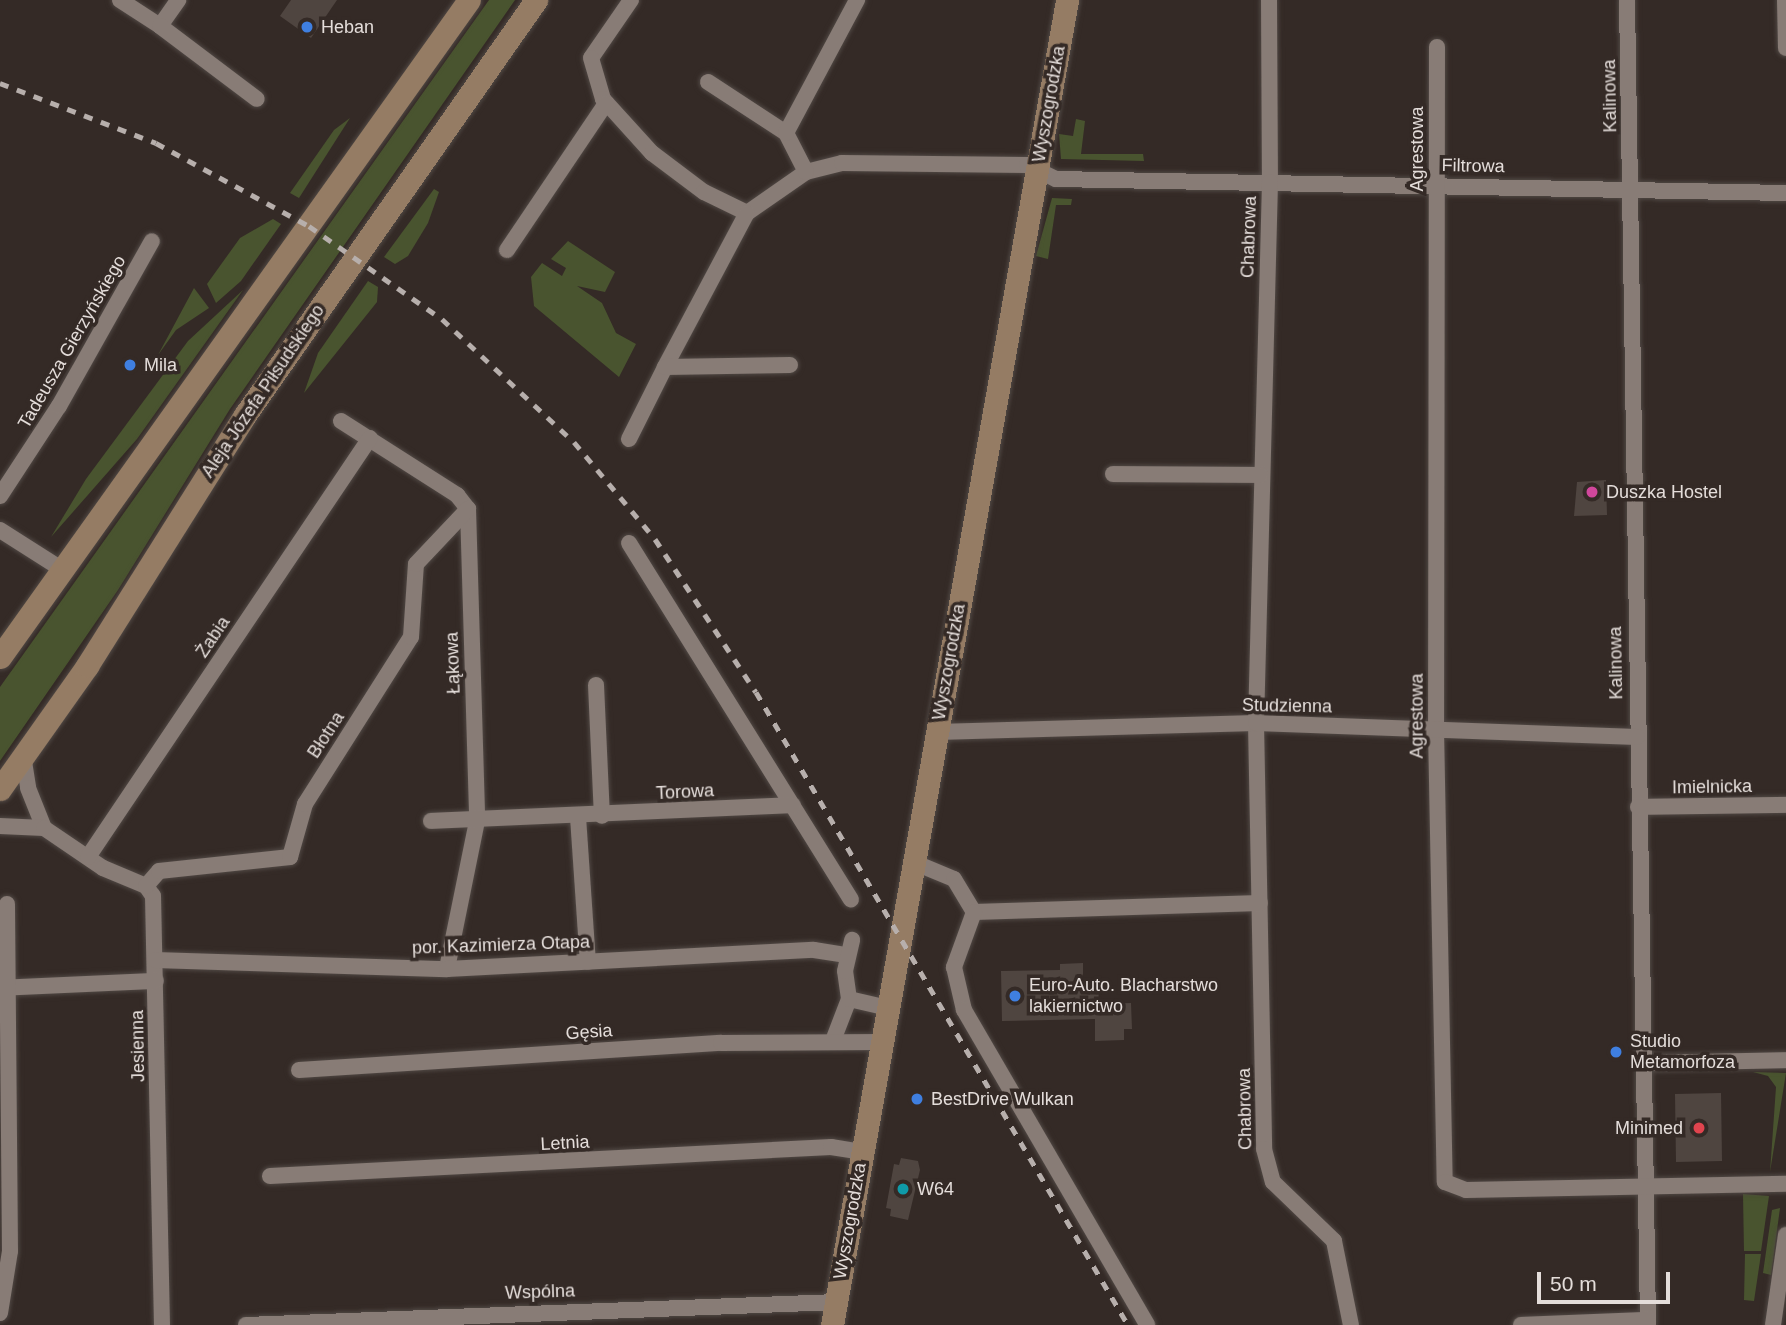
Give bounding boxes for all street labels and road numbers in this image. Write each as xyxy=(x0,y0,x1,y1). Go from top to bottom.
street label: Wyszogrodzka xyxy=(1028,44,1070,164)
street label: Kalinowa xyxy=(1599,59,1621,133)
street label: Agrestowa xyxy=(1406,106,1428,192)
street label: Filtrowa xyxy=(1441,155,1505,177)
street label: Chabrowa xyxy=(1237,196,1261,278)
street label: Tadeusza Gierzyńskiego xyxy=(14,252,130,432)
street label: Aleja Józefa Piłsudskiego xyxy=(197,300,329,482)
street label: Wyszogrodzka xyxy=(928,602,970,722)
street label: Żabia xyxy=(191,612,235,662)
street label: Kalinowa xyxy=(1605,626,1627,700)
street label: Łąkowa xyxy=(441,632,465,694)
street label: Agrestowa xyxy=(1406,673,1428,759)
street label: Studzienna xyxy=(1242,694,1332,718)
street label: Błotna xyxy=(303,708,349,762)
street label: Imielnicka xyxy=(1672,776,1752,798)
street label: Torowa xyxy=(655,780,715,804)
street label: por. Kazimierza Otapa xyxy=(412,931,590,959)
street label: Jesienna xyxy=(127,1010,149,1082)
street label: Gęsia xyxy=(565,1020,613,1044)
street label: Chabrowa xyxy=(1233,1068,1257,1150)
street label: Letnia xyxy=(540,1131,590,1155)
street label: Wyszogrodzka xyxy=(829,1161,871,1281)
street label: Wspólna xyxy=(505,1280,575,1304)

